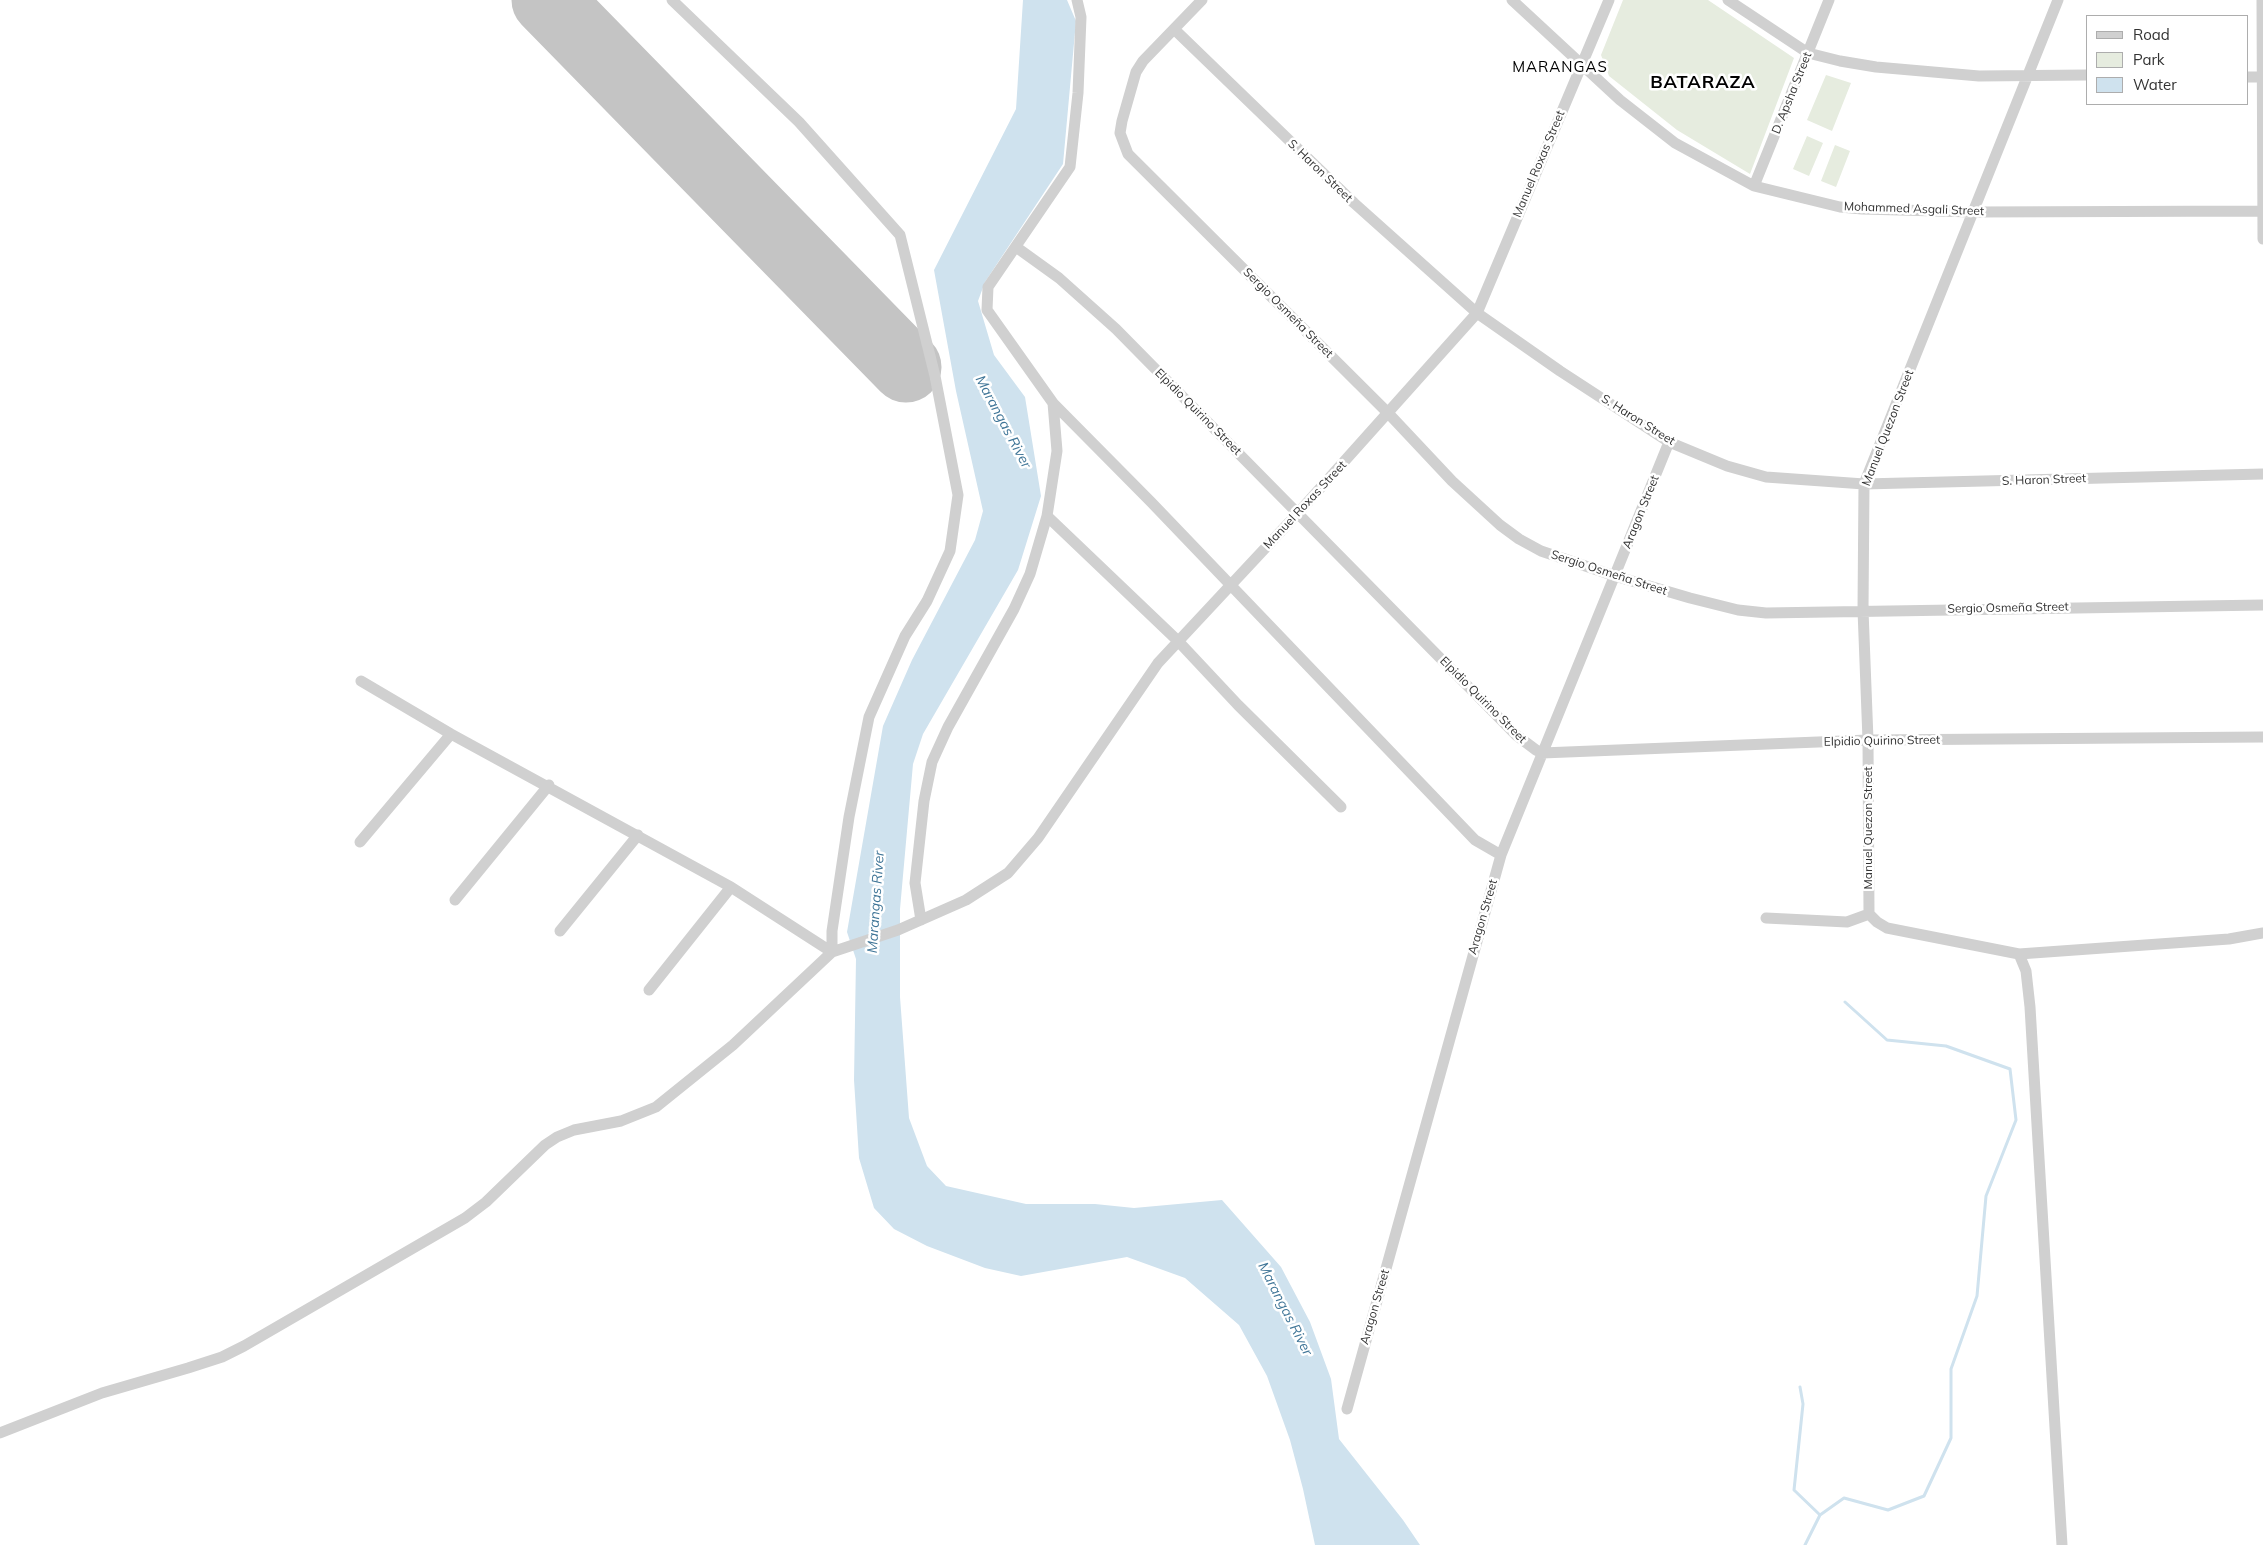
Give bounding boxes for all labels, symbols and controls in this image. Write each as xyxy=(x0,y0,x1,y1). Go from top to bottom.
legend xyxy=(2086,15,2248,105)
text: Road xyxy=(2133,25,2170,44)
street label: D. Apsha Street xyxy=(1769,50,1815,136)
text: Park xyxy=(2133,50,2165,69)
district label: MARANGAS xyxy=(1511,58,1609,76)
district label: BATARAZA xyxy=(1649,72,1757,94)
text: Water xyxy=(2133,75,2177,94)
street label: Manuel Roxas Street xyxy=(1510,108,1568,220)
street label: S. Haron Street xyxy=(1285,137,1355,205)
street label: Mohammed Asgali Street xyxy=(1844,199,1984,219)
street label: Sergio Osmeña Street xyxy=(1240,265,1336,361)
street label: Elpidio Quirino Street xyxy=(1152,366,1244,458)
street label: Manuel Quezon Street xyxy=(1859,368,1917,488)
water label: Marangas River xyxy=(972,373,1034,471)
street label: S. Haron Street xyxy=(1599,392,1677,448)
street label: Manuel Roxas Street xyxy=(1261,458,1349,552)
street label: S. Haron Street xyxy=(2002,471,2086,489)
street label: Aragon Street xyxy=(1620,473,1662,551)
street label: Sergio Osmeña Street xyxy=(1549,547,1669,599)
street label: Sergio Osmeña Street xyxy=(1947,600,2069,616)
street label: Elpidio Quirino Street xyxy=(1437,654,1529,746)
street label: Elpidio Quirino Street xyxy=(1824,733,1940,749)
street label: Manuel Quezon Street xyxy=(1861,767,1875,889)
water label: Marangas River xyxy=(864,850,888,954)
street label: Aragon Street xyxy=(1465,878,1501,956)
water label: Marangas River xyxy=(1254,1260,1316,1358)
street label: Aragon Street xyxy=(1357,1268,1393,1346)

